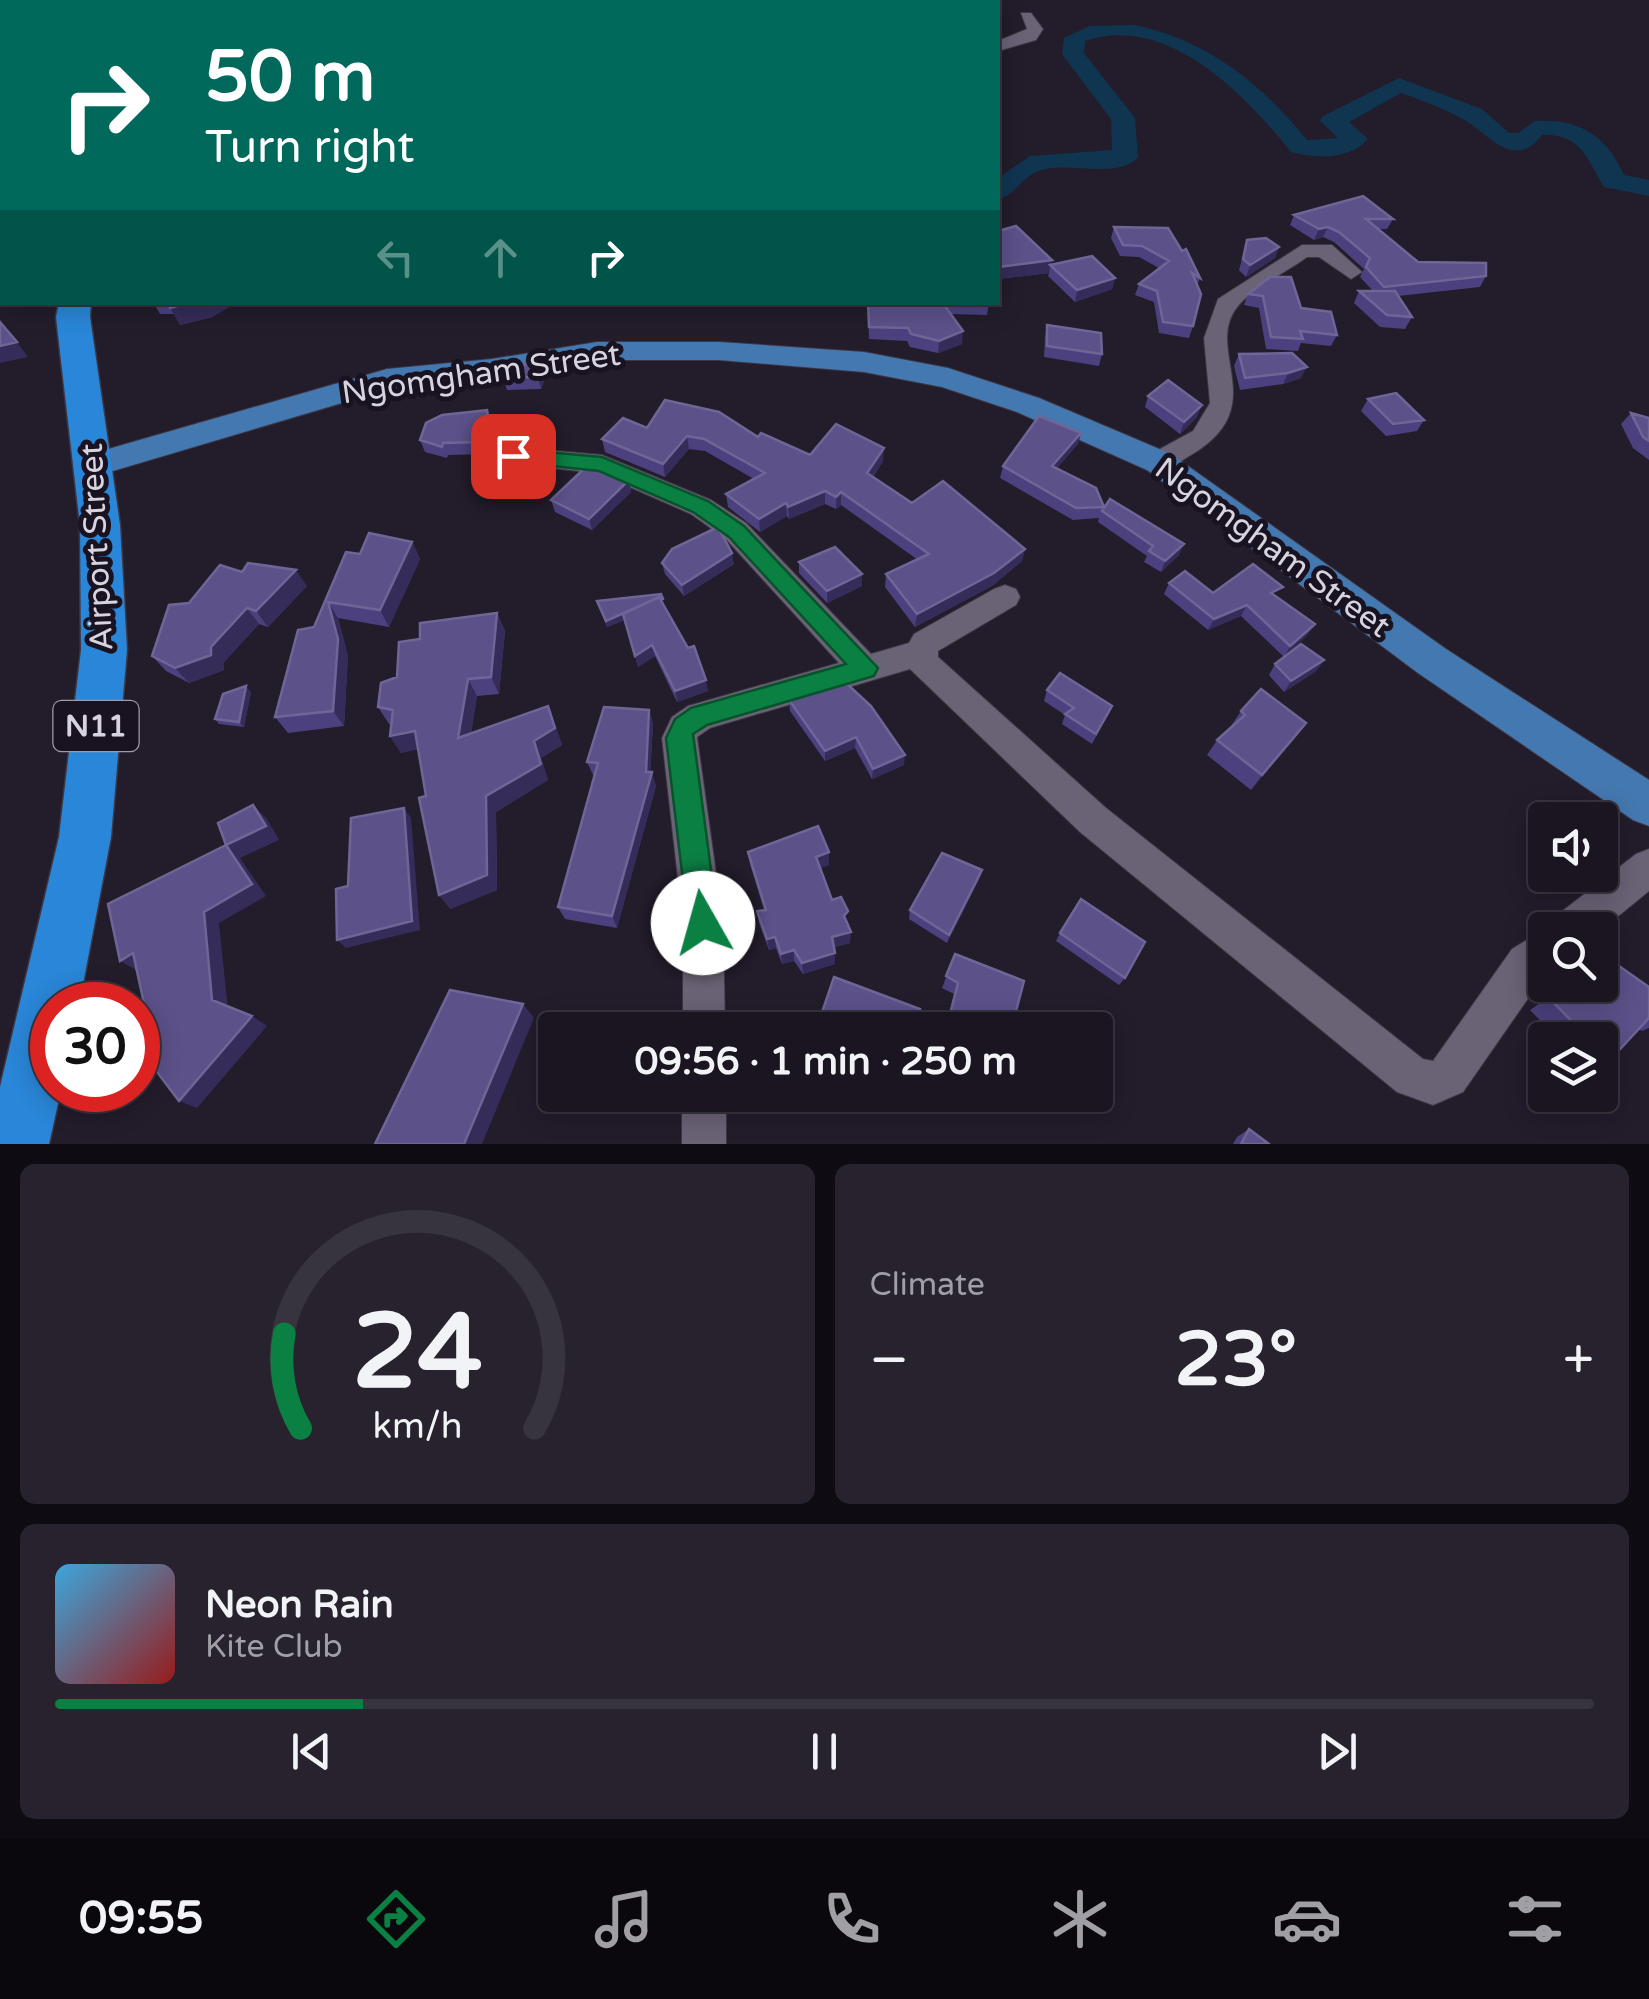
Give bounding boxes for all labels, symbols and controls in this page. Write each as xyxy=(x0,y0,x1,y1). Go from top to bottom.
text: 50 m xyxy=(205,36,375,120)
icon: right xyxy=(40,40,170,170)
text: Turn right xyxy=(205,121,414,175)
icon: left xyxy=(368,230,423,285)
icon: ahead xyxy=(473,230,528,285)
icon: right xyxy=(578,230,633,285)
street label: Ngomgham Street xyxy=(339,336,623,412)
pin xyxy=(471,414,556,499)
icon: arrive xyxy=(486,429,541,484)
street label: Airport Street xyxy=(73,442,121,652)
street label: Ngomgham Street xyxy=(1148,450,1397,646)
road number: N11 xyxy=(54,701,138,751)
map controls xyxy=(1528,802,1618,1112)
button: sound xyxy=(1528,802,1618,892)
position arrow xyxy=(651,871,755,975)
button: search xyxy=(1528,912,1618,1002)
speed limit sign: 30 xyxy=(30,982,160,1112)
button: layers xyxy=(1528,1022,1618,1112)
text: 09:56 · 1 min · 250 m xyxy=(634,1039,1017,1085)
text: Climate xyxy=(870,1266,985,1304)
text: 24 xyxy=(352,1291,483,1416)
text: 23° xyxy=(1175,1315,1297,1405)
text: − xyxy=(870,1328,909,1394)
text: + xyxy=(1563,1328,1594,1394)
text: km/h xyxy=(372,1405,462,1448)
text: Neon Rain xyxy=(205,1582,394,1628)
text: Kite Club xyxy=(205,1628,343,1666)
icon: previous xyxy=(284,1724,339,1779)
icon: pause xyxy=(797,1724,852,1779)
icon: next xyxy=(1310,1724,1365,1779)
icon: directions xyxy=(361,1884,431,1954)
icon: music xyxy=(589,1884,659,1954)
icon: phone xyxy=(817,1884,887,1954)
icon: climate xyxy=(1045,1884,1115,1954)
icon: car xyxy=(1272,1884,1342,1954)
icon: filters xyxy=(1500,1884,1570,1954)
text: 09:55 xyxy=(79,1892,204,1946)

